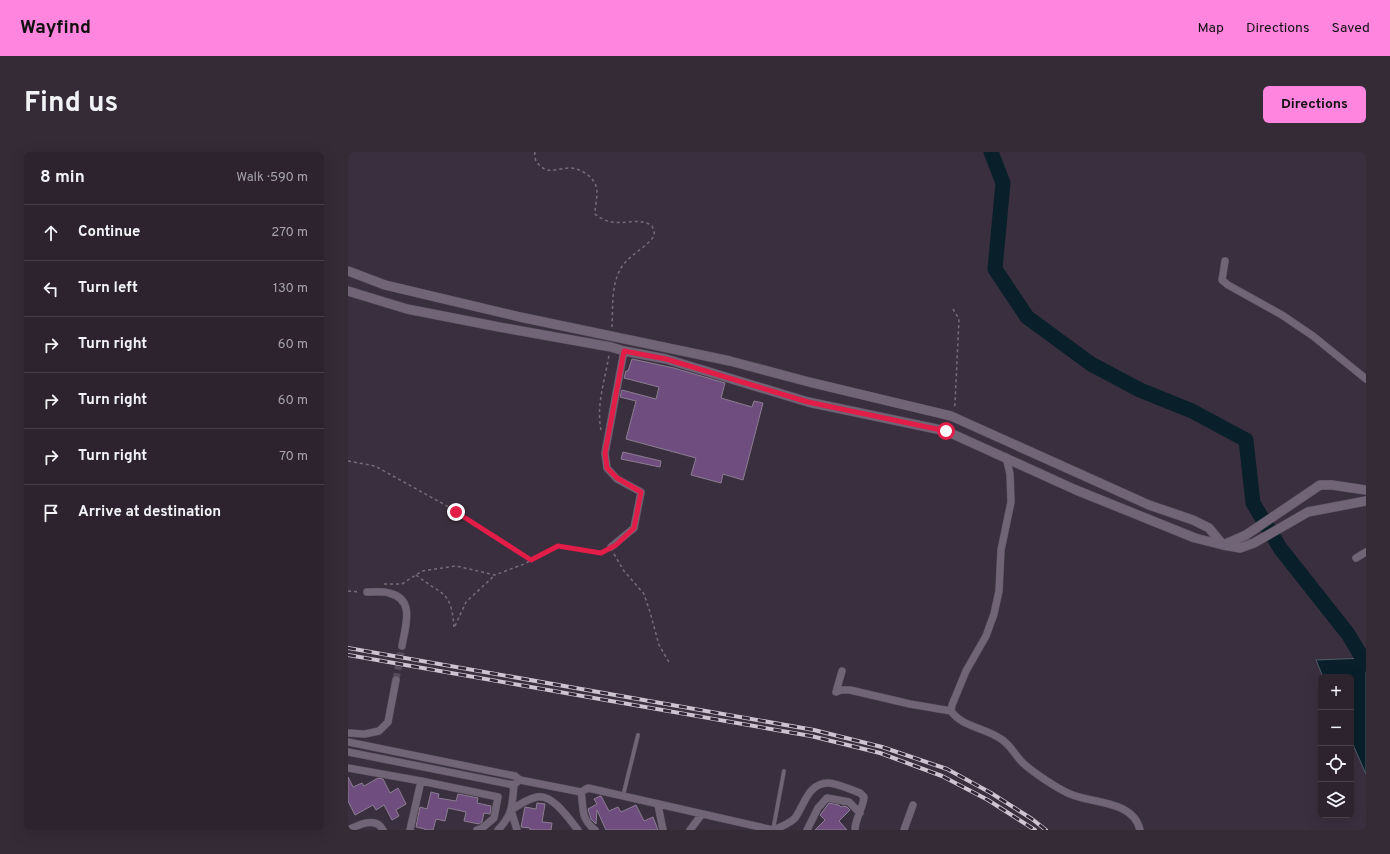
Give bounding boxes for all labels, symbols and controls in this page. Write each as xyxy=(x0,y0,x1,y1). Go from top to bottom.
text: Wayfind xyxy=(20,16,91,40)
text: Map xyxy=(1198,20,1224,37)
text: Directions xyxy=(1246,20,1310,37)
text: Saved xyxy=(1332,20,1370,37)
text: Find us xyxy=(24,86,118,122)
button: Directions xyxy=(1263,86,1366,123)
text: 8 min xyxy=(40,167,85,189)
text: Walk · 590 m xyxy=(236,170,308,186)
icon: ahead xyxy=(40,222,62,244)
text: Continue xyxy=(78,223,140,242)
text: 270 m xyxy=(271,225,308,241)
icon: left xyxy=(40,278,62,300)
text: Turn left xyxy=(78,279,138,298)
text: 130 m xyxy=(273,281,308,297)
icon: right xyxy=(40,334,62,356)
text: Turn right xyxy=(78,335,147,354)
text: 60 m xyxy=(278,337,308,353)
icon: right xyxy=(40,390,62,412)
text: Turn right xyxy=(78,391,147,410)
text: 60 m xyxy=(278,393,308,409)
route start xyxy=(937,422,955,440)
icon: right xyxy=(40,446,62,468)
text: Turn right xyxy=(78,447,147,466)
text: 70 m xyxy=(279,449,308,465)
icon: arrive xyxy=(40,502,62,524)
text: Arrive at destination xyxy=(78,503,221,522)
route end xyxy=(447,503,465,521)
map controls xyxy=(1318,674,1354,818)
button: + xyxy=(1318,674,1354,710)
button: − xyxy=(1318,710,1354,746)
button: locate xyxy=(1318,746,1354,782)
button: layers xyxy=(1318,782,1354,818)

